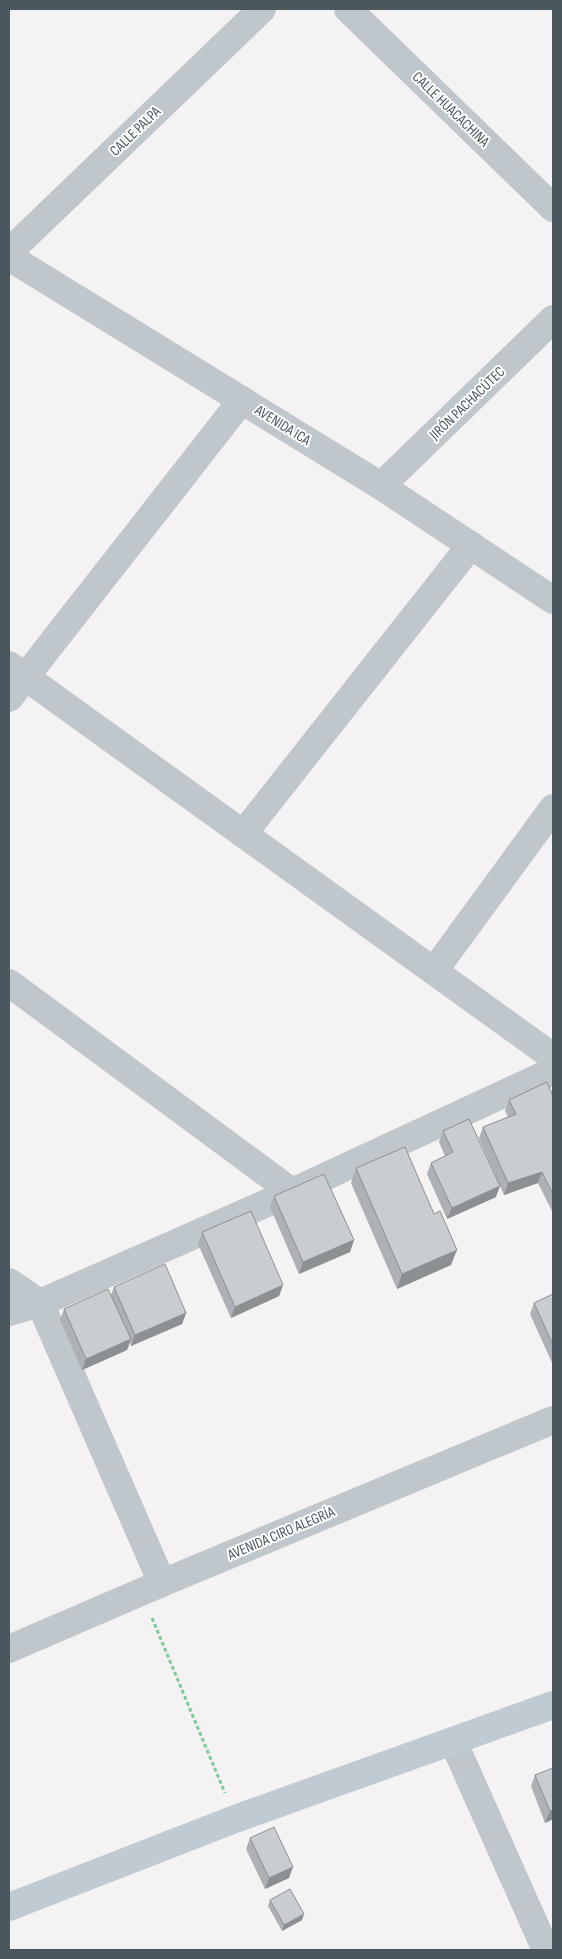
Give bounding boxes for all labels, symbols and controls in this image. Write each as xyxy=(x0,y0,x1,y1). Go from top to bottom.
street label: CALLE HUACACHINA xyxy=(408,68,494,151)
street label: CALLE PALPA xyxy=(106,102,165,160)
street label: JIRÓN PACHACÚTEC xyxy=(425,363,509,445)
street label: AVENIDA ICA xyxy=(250,400,315,450)
street label: AVENIDA CIRO ALEGRÍA xyxy=(224,1502,338,1565)

